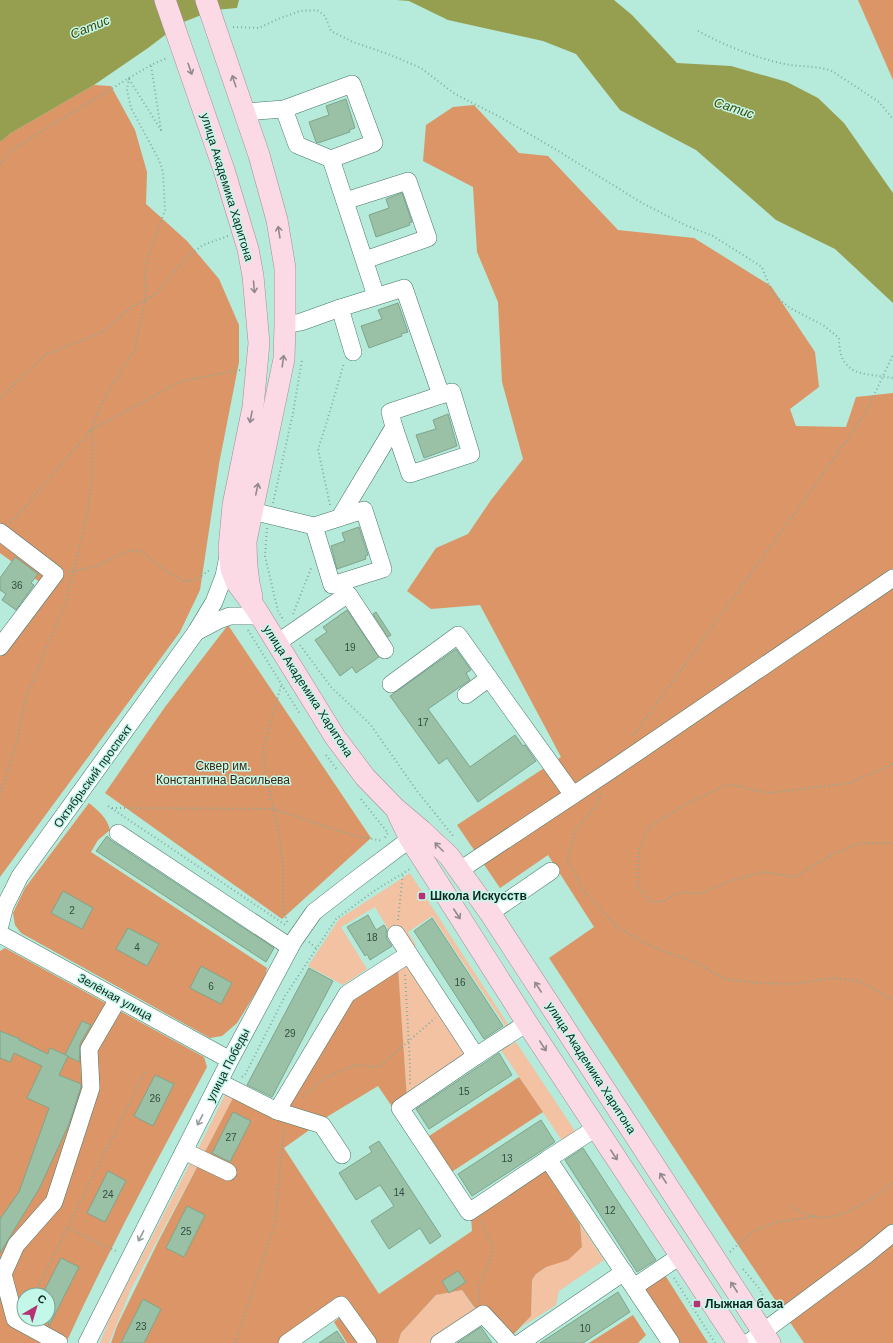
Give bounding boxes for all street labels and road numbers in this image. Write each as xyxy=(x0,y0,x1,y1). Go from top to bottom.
street label: улица Академика Харитона xyxy=(198,111,256,263)
street label: улица Академика Харитона xyxy=(260,623,356,760)
street label: Октябрьский проспект xyxy=(51,721,136,830)
street label: Зелёная улица xyxy=(75,971,155,1023)
street label: улица Академика Харитона xyxy=(543,1000,639,1137)
street label: улица Победы xyxy=(204,1026,252,1104)

